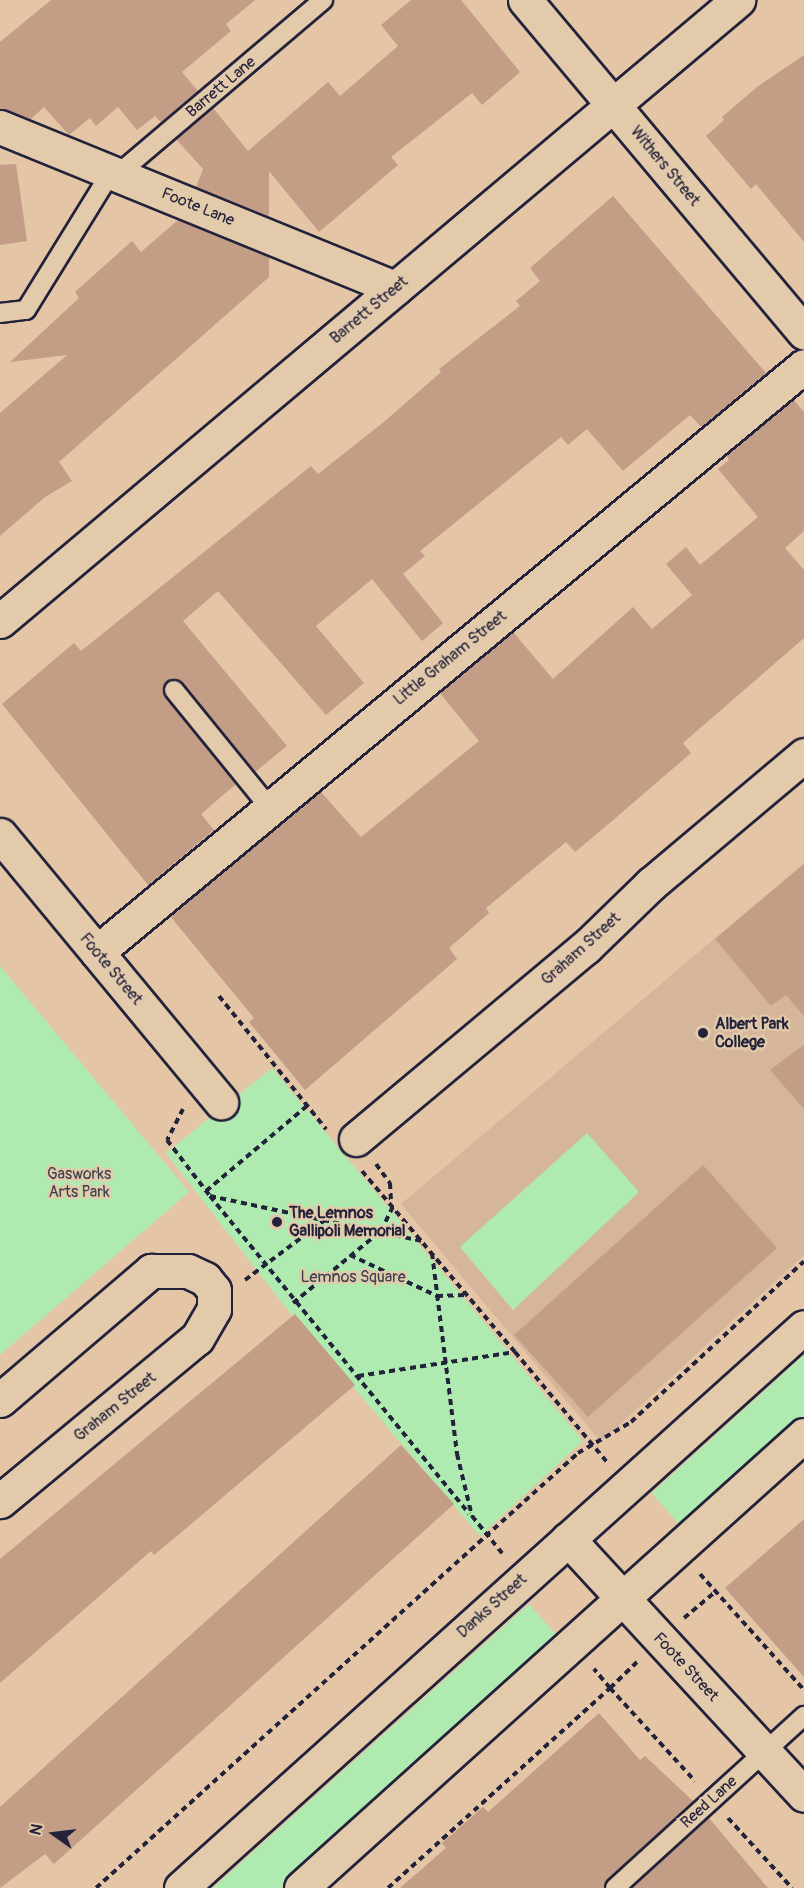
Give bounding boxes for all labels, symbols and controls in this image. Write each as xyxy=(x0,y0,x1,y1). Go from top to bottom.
street label: Barrett Lane xyxy=(182,52,260,122)
street label: Withers Street xyxy=(626,122,704,210)
street label: Foote Lane xyxy=(159,184,237,230)
street label: Barrett Street xyxy=(326,272,412,348)
street label: Little Graham Street xyxy=(390,607,510,709)
street label: Graham Street xyxy=(538,908,624,990)
street label: Foote Street xyxy=(76,929,146,1009)
place label: Albert Park College xyxy=(715,1014,789,1052)
marker: Albert Park College xyxy=(696,1026,710,1040)
park label: Gasworks Arts Park xyxy=(47,1164,111,1202)
place label: The Lemnos Gallipoli Memorial xyxy=(289,1203,406,1241)
marker: The Lemnos Gallipoli Memorial xyxy=(270,1215,284,1229)
park label: Lemnos Square xyxy=(300,1267,406,1287)
street label: Graham Street xyxy=(70,1368,160,1446)
street label: Danks Street xyxy=(453,1570,531,1642)
street label: Foote Street xyxy=(649,1629,723,1705)
street label: Reed Lane xyxy=(677,1772,741,1832)
north arrow xyxy=(24,1804,84,1864)
text: N xyxy=(26,1822,48,1837)

